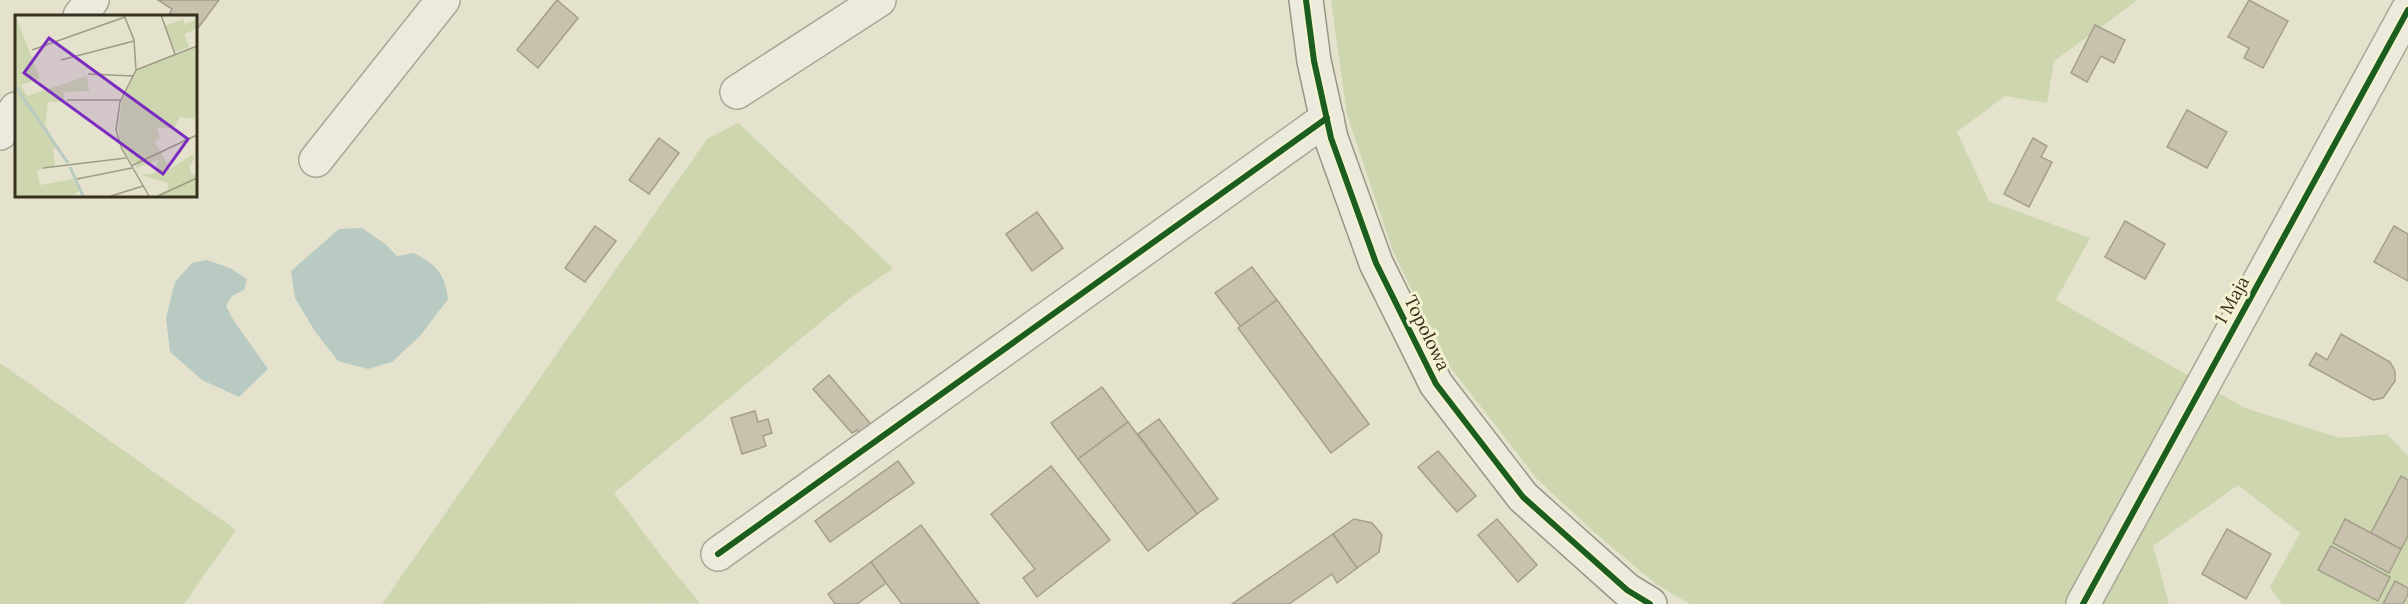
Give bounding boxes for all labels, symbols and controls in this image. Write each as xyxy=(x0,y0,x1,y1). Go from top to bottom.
inset map xyxy=(15,15,196,196)
street label: 1 Maja xyxy=(2209,272,2254,328)
street label: Topolowa xyxy=(1399,291,1456,374)

